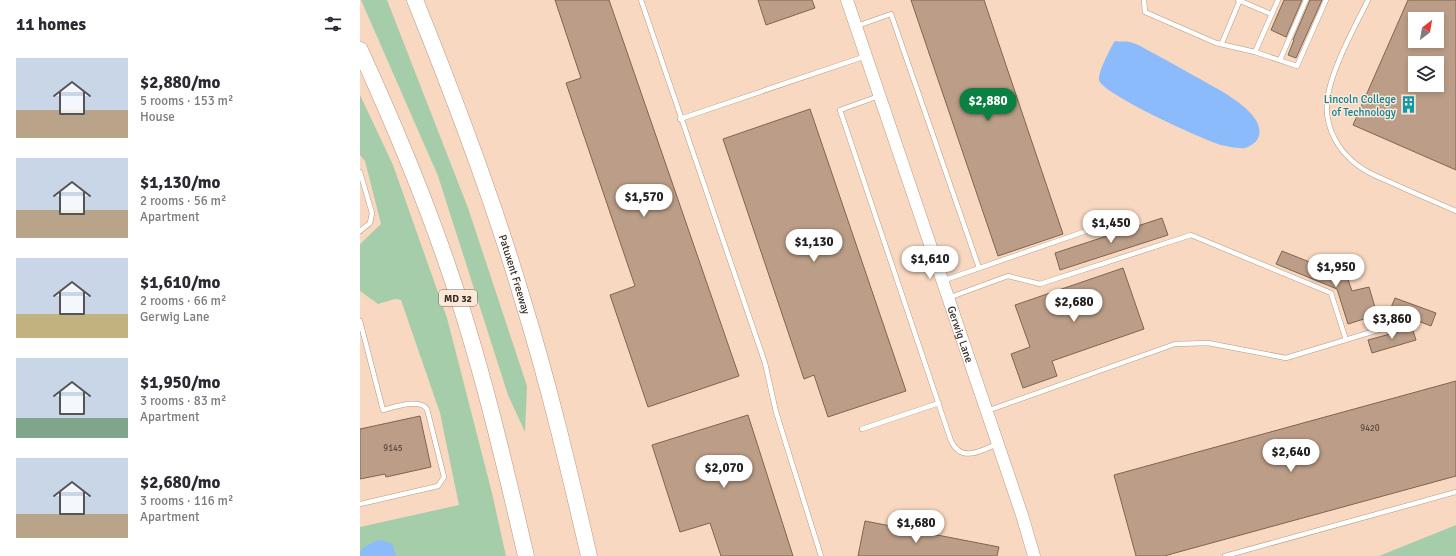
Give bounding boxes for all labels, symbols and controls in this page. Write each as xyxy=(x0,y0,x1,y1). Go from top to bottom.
north arrow xyxy=(1408,12,1444,48)
map controls xyxy=(1408,12,1444,92)
icon: filters xyxy=(322,13,344,35)
text: 11 homes xyxy=(16,14,86,35)
button: layers xyxy=(1408,56,1444,92)
text: $2,880/mo xyxy=(140,72,220,93)
icon: home xyxy=(48,74,96,122)
pin: $2,880 xyxy=(955,88,1021,122)
text: 5 rooms · 153 m² xyxy=(140,93,233,109)
text: $2,880 xyxy=(969,93,1007,109)
place label: Lincoln College of Technology xyxy=(1324,93,1397,119)
building icon: Lincoln College of Technology xyxy=(1399,95,1419,115)
text: House xyxy=(140,109,175,125)
text: $1,130/mo xyxy=(140,172,220,193)
icon: home xyxy=(48,174,96,222)
pin: $1,570 xyxy=(611,184,677,218)
text: $1,570 xyxy=(625,189,663,205)
text: 2 rooms · 56 m² xyxy=(140,193,226,209)
text: Apartment xyxy=(140,209,200,225)
pin: $1,450 xyxy=(1078,210,1144,244)
text: $1,450 xyxy=(1092,215,1130,231)
pin: $1,130 xyxy=(781,229,847,263)
street label: Patuxent Freeway xyxy=(496,233,533,317)
text: $1,130 xyxy=(795,234,833,250)
pin: $1,610 xyxy=(897,246,963,280)
text: $1,610 xyxy=(911,251,949,267)
pin: $1,950 xyxy=(1303,254,1369,288)
text: $1,950 xyxy=(1317,259,1355,275)
text: $1,610/mo xyxy=(140,272,220,293)
icon: home xyxy=(48,274,96,322)
pin: $2,680 xyxy=(1041,289,1107,323)
road number: MD 32 xyxy=(439,290,477,306)
text: 2 rooms · 66 m² xyxy=(140,293,226,309)
text: $2,680 xyxy=(1055,294,1093,310)
street label: Gerwig Lane xyxy=(944,304,976,364)
pin: $3,860 xyxy=(1359,306,1425,340)
text: Gerwig Lane xyxy=(140,309,210,325)
text: $3,860 xyxy=(1373,311,1411,327)
text: $1,950/mo xyxy=(140,372,220,393)
icon: home xyxy=(48,374,96,422)
text: 3 rooms · 83 m² xyxy=(140,393,226,409)
text: Apartment xyxy=(140,409,200,425)
house number: 9420 xyxy=(1360,423,1380,434)
pin: $2,640 xyxy=(1258,439,1324,473)
house number: 9145 xyxy=(383,443,403,454)
text: $2,640 xyxy=(1272,444,1310,460)
pin: $2,070 xyxy=(691,455,757,489)
text: $2,070 xyxy=(705,460,743,476)
text: $2,680/mo xyxy=(140,472,220,493)
icon: home xyxy=(48,474,96,522)
text: 3 rooms · 116 m² xyxy=(140,493,233,509)
text: Apartment xyxy=(140,509,200,525)
pin: $1,680 xyxy=(883,510,949,544)
text: $1,680 xyxy=(897,515,935,531)

